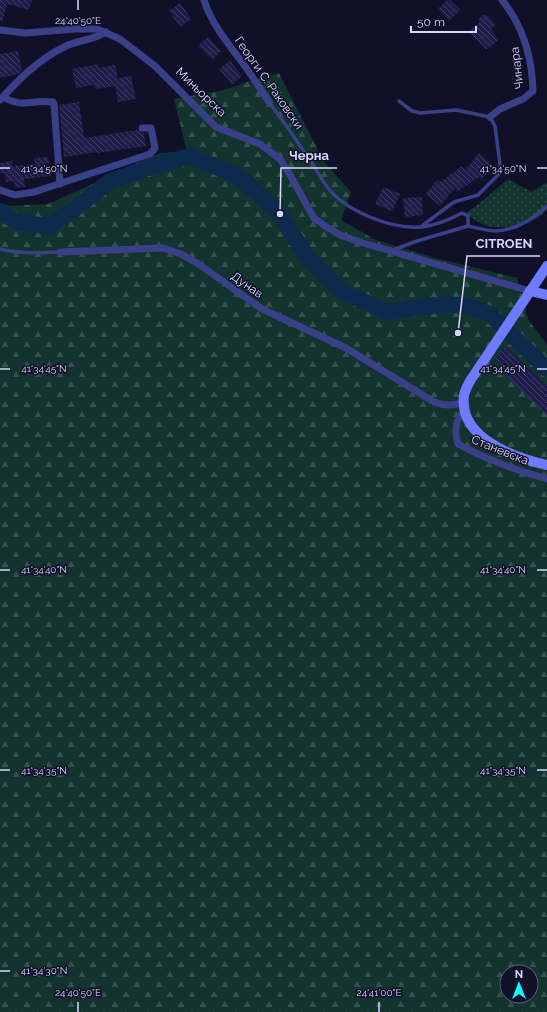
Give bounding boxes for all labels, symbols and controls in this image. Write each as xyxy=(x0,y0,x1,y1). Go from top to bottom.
scale bar xyxy=(411,8,476,34)
text: 24°40'50"E xyxy=(55,15,101,26)
text: 50 m xyxy=(417,15,445,29)
street label: Георги С. Раковски xyxy=(232,34,306,132)
street label: Чинара xyxy=(507,46,527,90)
street label: Миньорска xyxy=(173,65,229,119)
callout: Черна xyxy=(281,143,337,168)
text: Черна xyxy=(289,148,330,163)
text: 41°34'50"N xyxy=(21,163,67,174)
text: 41°34'50"N xyxy=(480,163,526,174)
callout: CITROEN xyxy=(467,231,540,256)
text: CITROEN xyxy=(476,236,532,251)
street label: Дунав xyxy=(228,269,266,301)
text: 41°34'45"N xyxy=(21,363,67,374)
text: 41°34'45"N xyxy=(480,363,526,374)
street label: Станевска xyxy=(469,432,531,468)
text: 41°34'40"N xyxy=(21,564,67,575)
text: 41°34'40"N xyxy=(480,564,526,575)
text: 41°34'35"N xyxy=(21,765,67,776)
text: 41°34'35"N xyxy=(480,765,526,776)
north arrow xyxy=(499,964,539,1004)
text: 41°34'30"N xyxy=(21,965,67,976)
text: N xyxy=(515,968,523,981)
text: 24°40'50"E xyxy=(55,987,101,998)
text: 24°41'00"E xyxy=(356,987,402,998)

